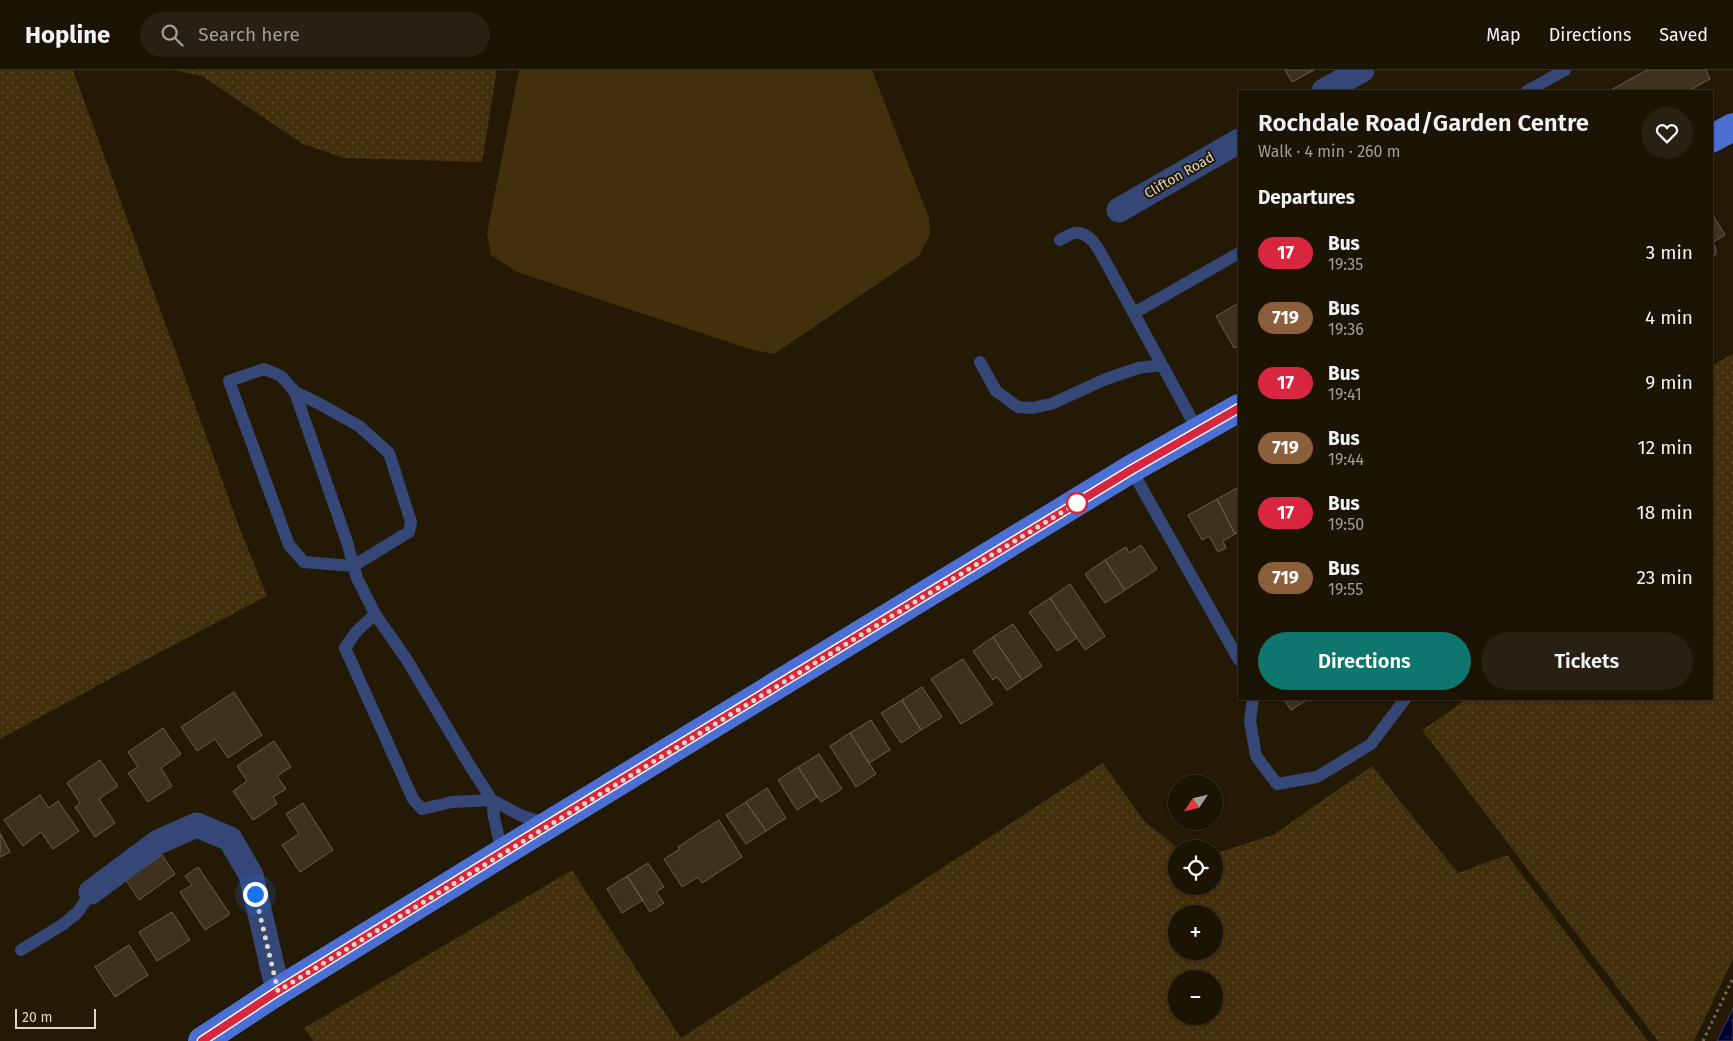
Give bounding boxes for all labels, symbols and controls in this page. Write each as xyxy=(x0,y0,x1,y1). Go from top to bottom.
search box xyxy=(140,12,490,57)
text: Hopline xyxy=(25,21,110,49)
icon: search xyxy=(158,21,186,49)
text: Search here xyxy=(198,23,300,46)
text: Map xyxy=(1486,24,1521,46)
text: Directions xyxy=(1549,24,1631,46)
text: Saved xyxy=(1659,24,1708,46)
button: heart xyxy=(1641,107,1693,159)
text: Rochdale Road/Garden Centre xyxy=(1258,109,1589,137)
text: Walk · 4 min · 260 m xyxy=(1258,142,1400,161)
street label: Clifton Road xyxy=(1141,149,1217,202)
text: Departures xyxy=(1258,186,1355,209)
text: Bus xyxy=(1328,232,1360,255)
text: 3 min xyxy=(1646,241,1693,264)
text: 17 xyxy=(1277,242,1294,264)
text: 19:35 xyxy=(1328,255,1363,274)
text: Bus xyxy=(1328,297,1360,320)
text: 4 min xyxy=(1645,306,1693,329)
text: 719 xyxy=(1272,307,1299,329)
text: 19:36 xyxy=(1328,320,1364,339)
text: Bus xyxy=(1328,362,1360,385)
text: 9 min xyxy=(1645,371,1693,394)
text: 17 xyxy=(1277,372,1294,394)
text: 19:41 xyxy=(1328,385,1362,404)
text: Bus xyxy=(1328,427,1360,450)
text: 12 min xyxy=(1638,436,1693,459)
text: 719 xyxy=(1272,437,1299,459)
text: 19:44 xyxy=(1328,450,1364,469)
unlabelled marker xyxy=(1066,492,1088,514)
text: Bus xyxy=(1328,492,1360,515)
text: 18 min xyxy=(1636,501,1693,524)
text: 17 xyxy=(1277,502,1294,524)
text: 19:50 xyxy=(1328,515,1364,534)
text: Bus xyxy=(1328,557,1360,580)
text: 23 min xyxy=(1636,566,1693,589)
text: 719 xyxy=(1272,567,1299,589)
text: 19:55 xyxy=(1328,580,1363,599)
button: Directions xyxy=(1258,632,1471,690)
button: Tickets xyxy=(1481,632,1693,690)
north arrow xyxy=(1168,775,1222,830)
map controls xyxy=(1168,775,1223,1025)
button: locate xyxy=(1168,840,1223,895)
your location xyxy=(243,882,268,907)
button: + xyxy=(1168,905,1223,960)
button: − xyxy=(1168,970,1223,1025)
scale bar xyxy=(15,1006,96,1029)
text: 20 m xyxy=(22,1009,52,1026)

